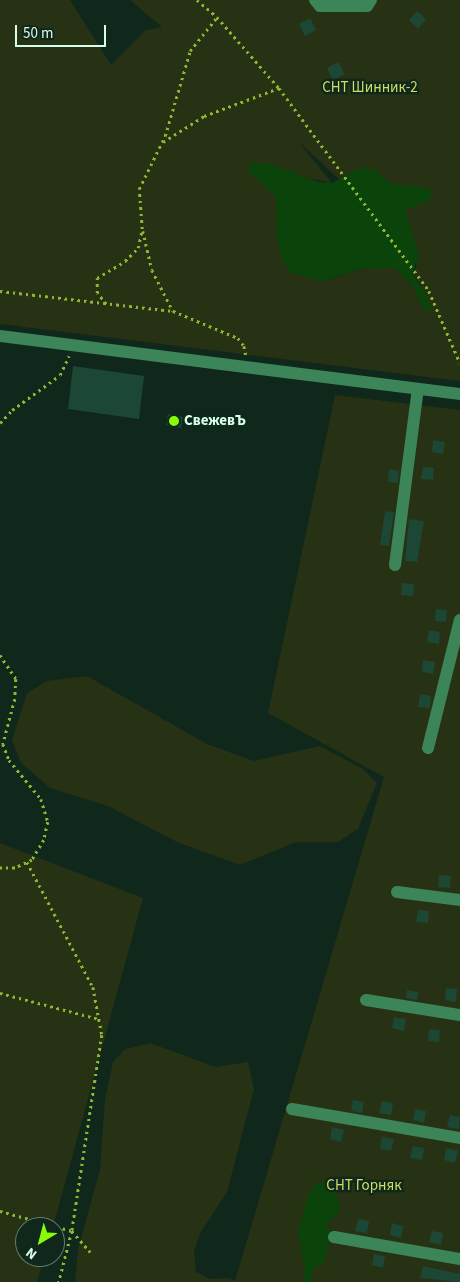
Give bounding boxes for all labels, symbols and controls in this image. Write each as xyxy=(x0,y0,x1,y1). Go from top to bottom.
scale bar xyxy=(18,15,109,47)
text: 50 m xyxy=(23,23,53,44)
park label: СНТ Шинник-2 xyxy=(322,79,418,97)
place label: СвежевЪ xyxy=(184,412,246,430)
marker: СвежевЪ xyxy=(168,415,180,427)
park label: СНТ Горняк xyxy=(326,1177,402,1195)
north arrow xyxy=(15,1217,65,1267)
text: N xyxy=(22,1242,41,1264)

